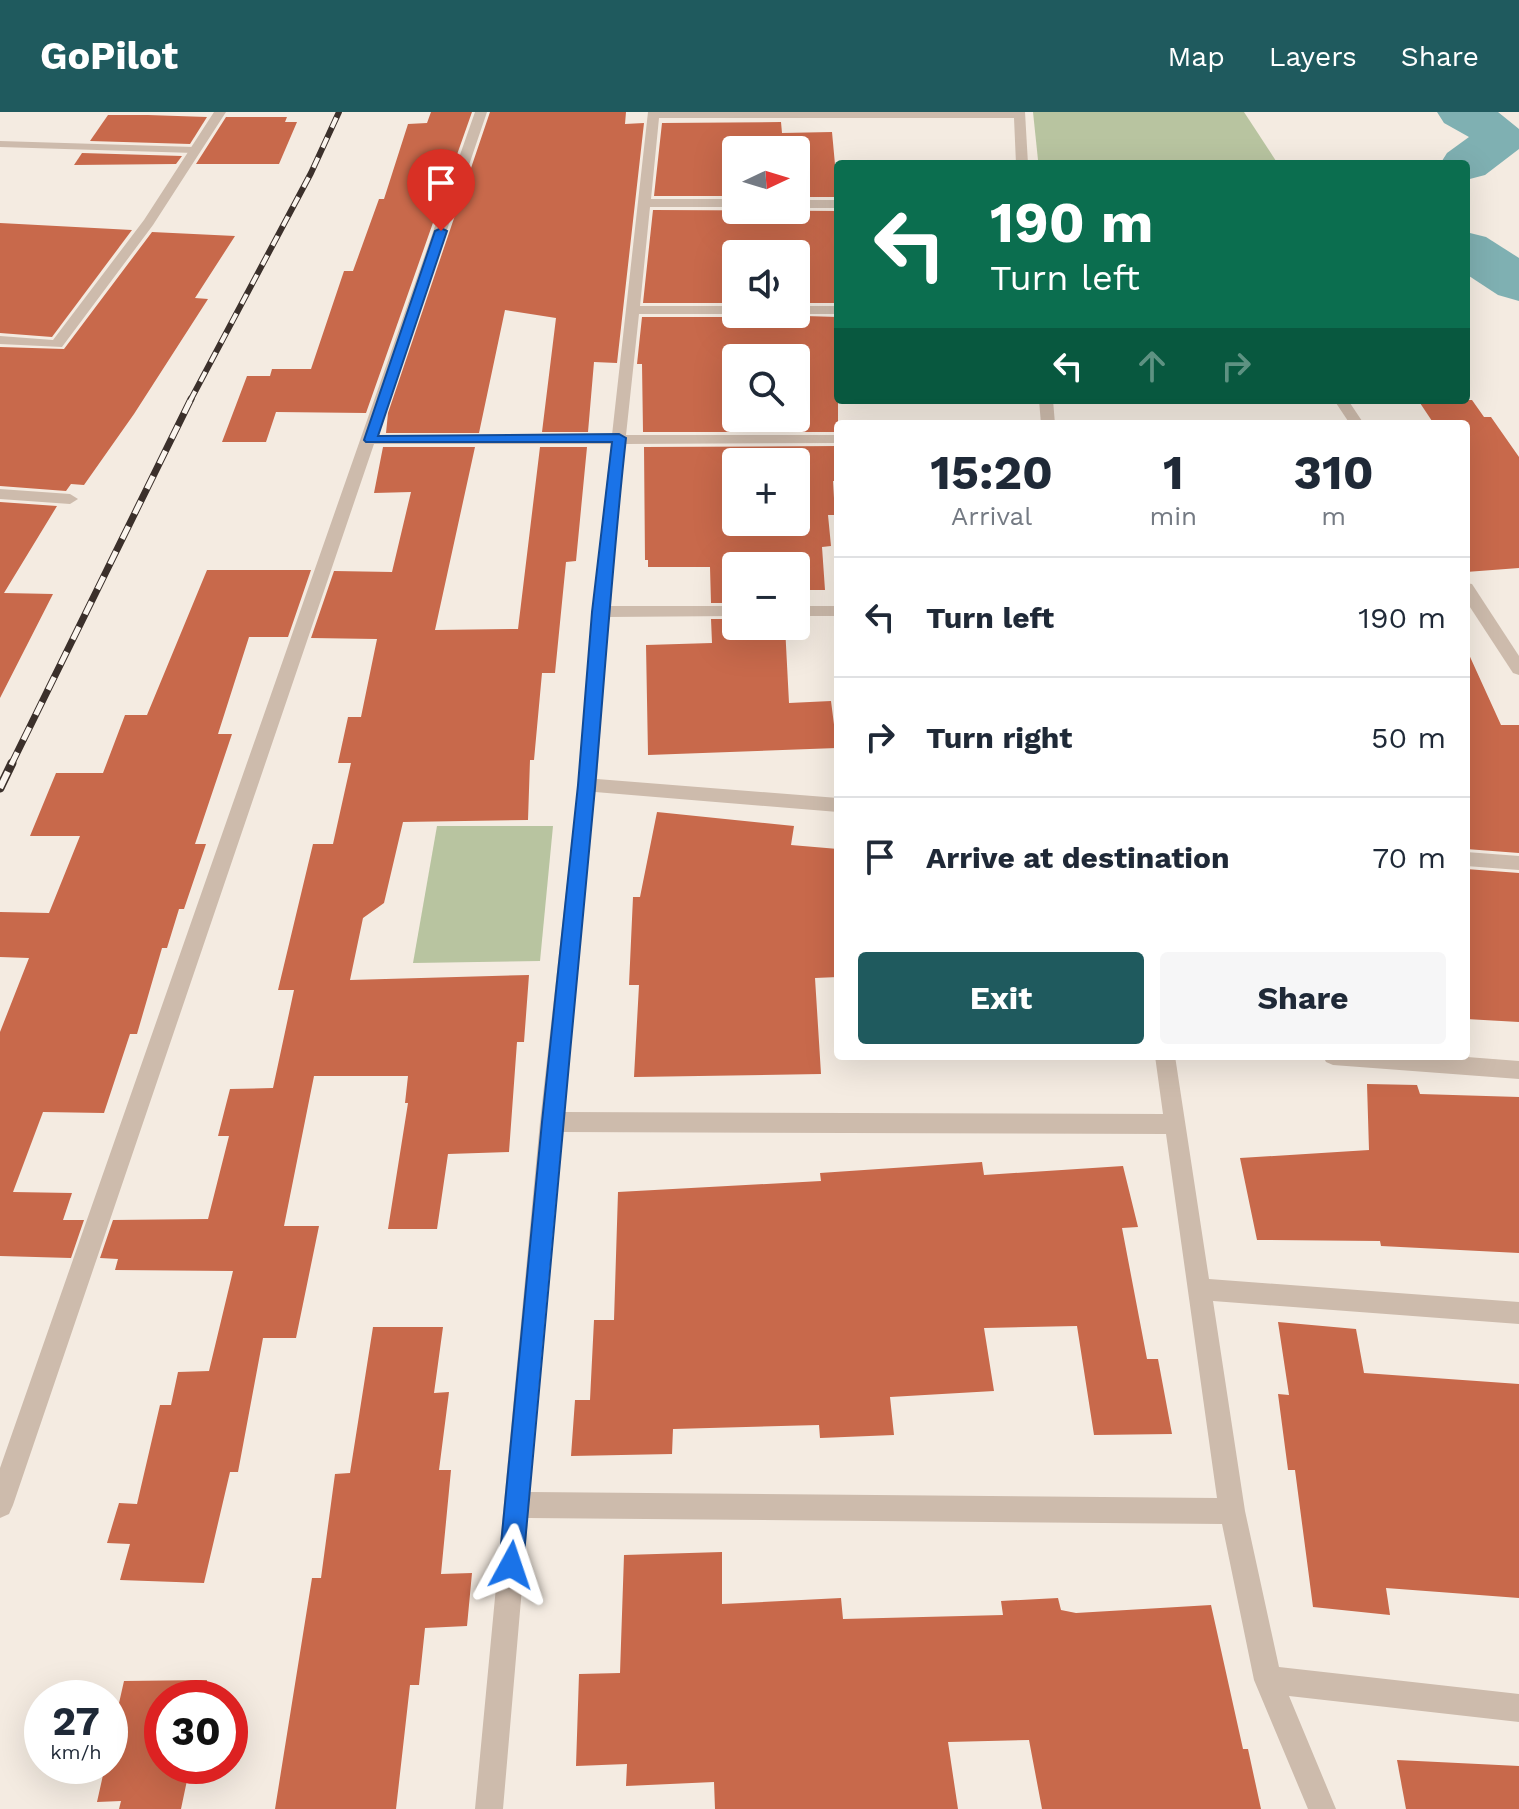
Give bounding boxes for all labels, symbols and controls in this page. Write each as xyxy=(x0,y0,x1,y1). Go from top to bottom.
text: GoPilot xyxy=(40,34,178,78)
text: Map xyxy=(1168,40,1225,73)
text: Layers xyxy=(1269,40,1357,73)
text: Share xyxy=(1401,40,1479,73)
north arrow xyxy=(722,136,810,224)
map controls xyxy=(722,136,810,640)
pin xyxy=(407,149,475,231)
icon: arrive xyxy=(419,161,463,205)
text: 190 m xyxy=(990,190,1153,256)
icon: left xyxy=(858,192,962,296)
button: sound xyxy=(722,240,810,328)
text: Turn left xyxy=(990,257,1140,299)
button: search xyxy=(722,344,810,432)
icon: left xyxy=(1046,344,1090,388)
icon: ahead xyxy=(1130,344,1174,388)
icon: right xyxy=(1214,344,1258,388)
text: 15:20 xyxy=(930,444,1053,501)
text: 1 xyxy=(1163,444,1184,501)
text: 310 xyxy=(1294,444,1374,501)
button: + xyxy=(722,448,810,536)
text: Arrival xyxy=(951,501,1032,531)
text: min xyxy=(1149,501,1197,531)
text: m xyxy=(1321,501,1346,531)
button: − xyxy=(722,552,810,640)
icon: left xyxy=(858,595,902,639)
text: Turn left xyxy=(926,600,1054,635)
text: 190 m xyxy=(1358,600,1446,635)
icon: right xyxy=(858,715,902,759)
text: Turn right xyxy=(926,720,1072,755)
text: 50 m xyxy=(1371,720,1446,755)
icon: arrive xyxy=(858,835,902,879)
text: Arrive at destination xyxy=(926,840,1230,875)
text: 70 m xyxy=(1372,840,1446,875)
button: Exit xyxy=(858,952,1144,1044)
button: Share xyxy=(1160,952,1446,1044)
position arrow xyxy=(469,1523,553,1607)
speed limit sign: 30 xyxy=(144,1680,248,1784)
text: 27 xyxy=(52,1698,100,1745)
text: km/h xyxy=(50,1740,102,1764)

